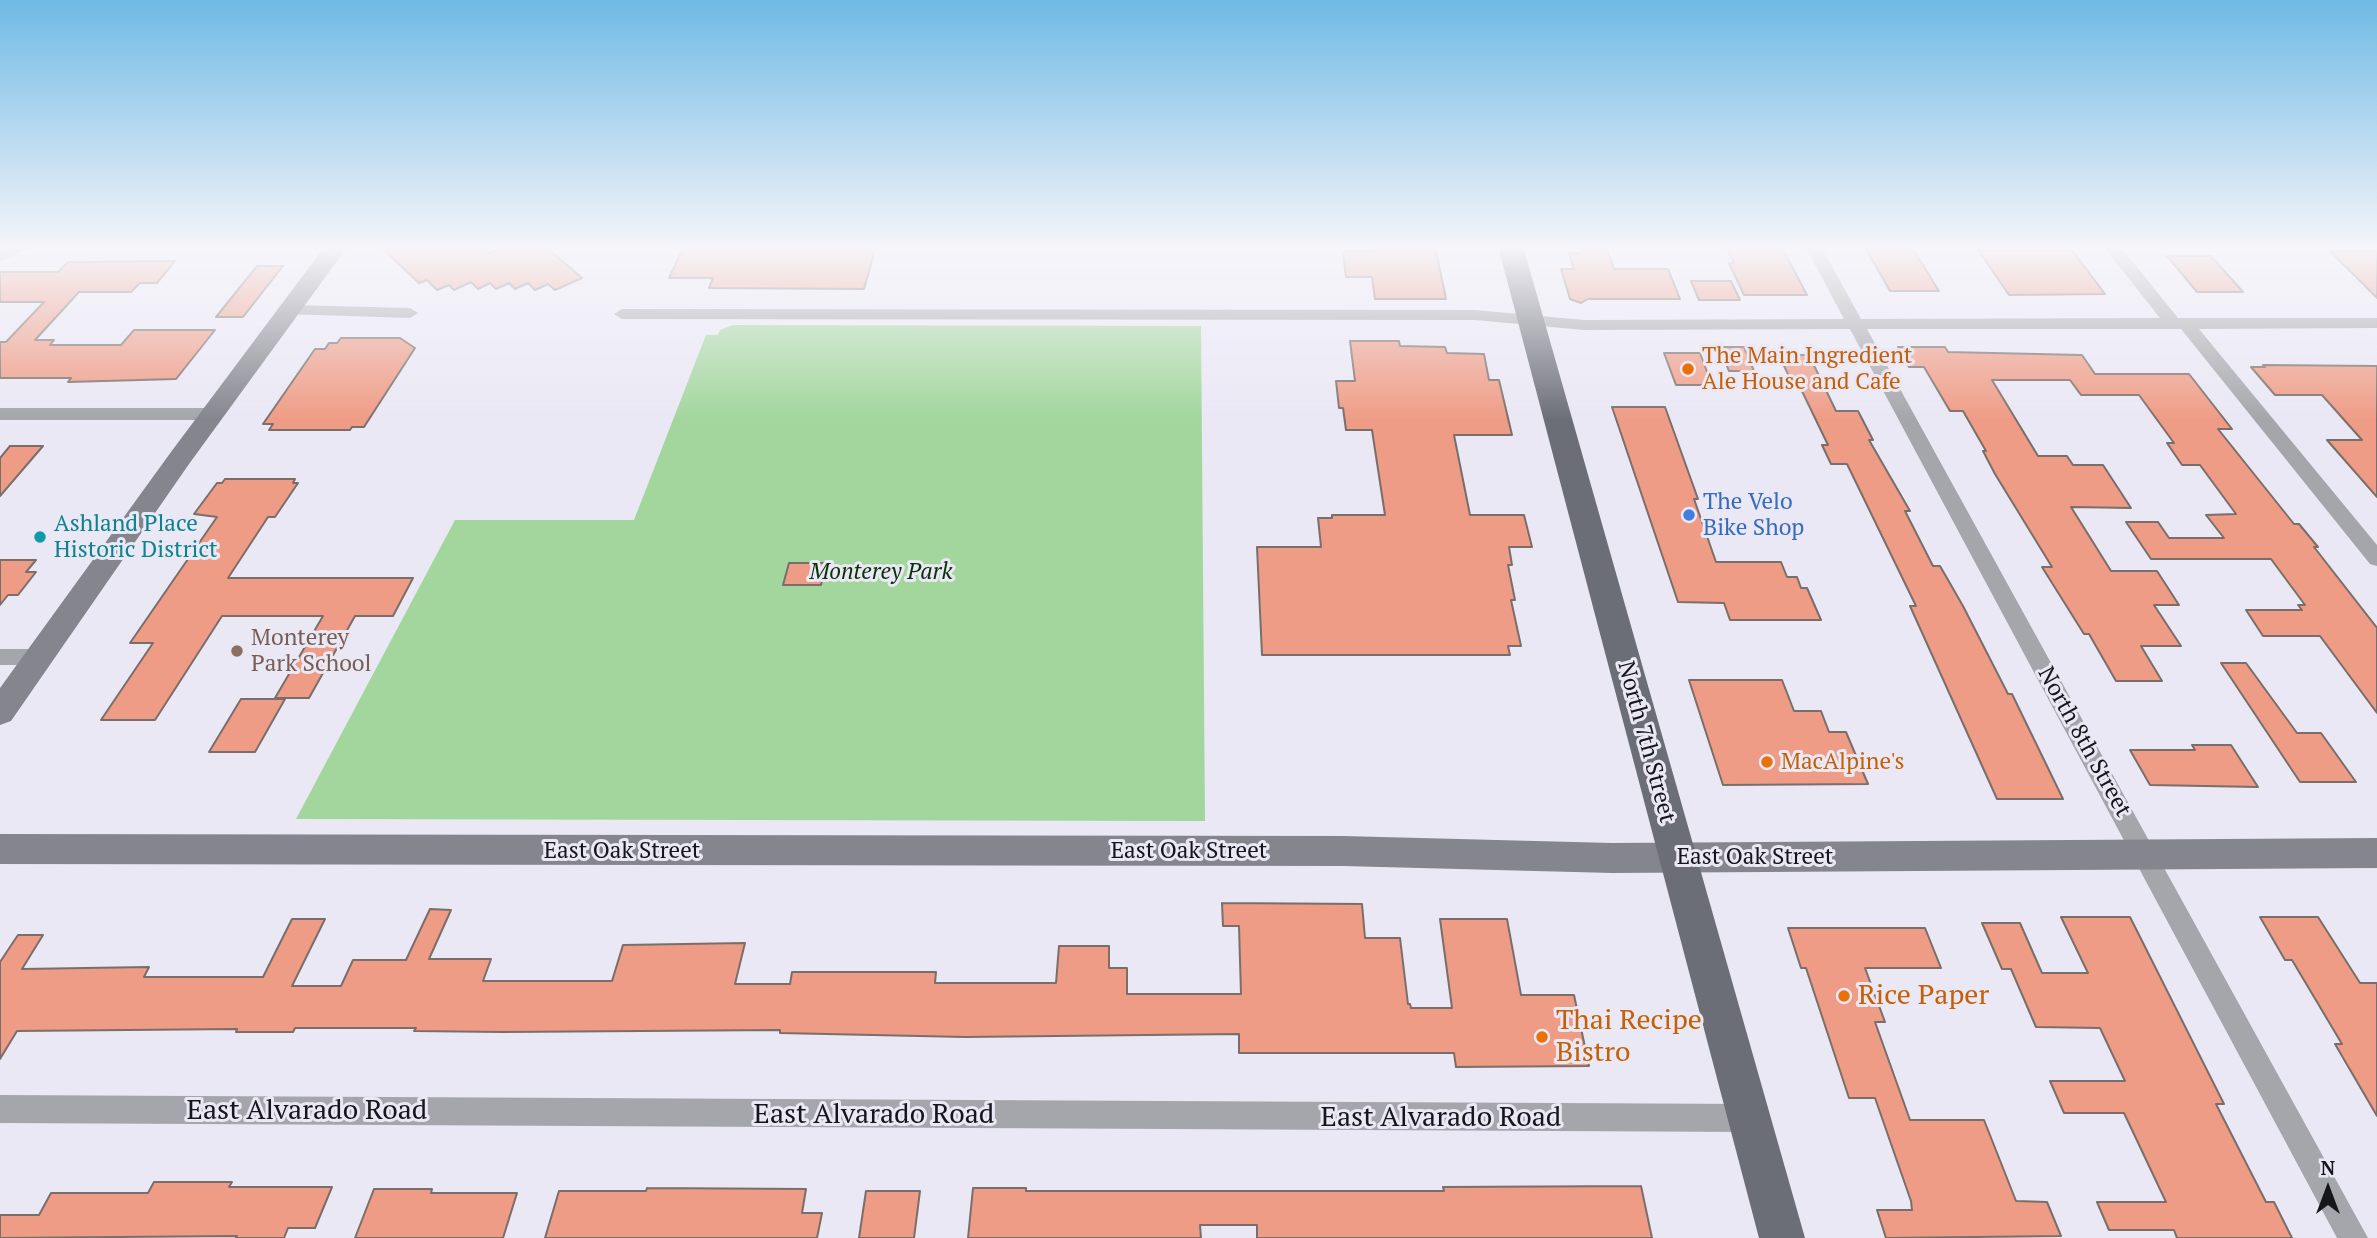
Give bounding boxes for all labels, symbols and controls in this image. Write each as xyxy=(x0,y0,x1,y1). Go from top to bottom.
place label: The Main Ingredient Ale House and Cafe xyxy=(1702,342,1912,396)
marker: The Main Ingredient Ale House and Cafe xyxy=(1680,361,1696,377)
place label: The Velo Bike Shop xyxy=(1703,488,1804,542)
marker: The Velo Bike Shop xyxy=(1681,507,1697,523)
place label: Ashland Place Historic District xyxy=(54,510,218,564)
marker: Ashland Place Historic District xyxy=(32,529,48,545)
park label: Monterey Park xyxy=(809,558,953,586)
place label: Monterey Park School xyxy=(251,624,371,678)
marker: Monterey Park School xyxy=(229,643,245,659)
street label: North 7th Street xyxy=(1611,658,1681,826)
street label: North 8th Street xyxy=(2031,662,2137,822)
place label: MacAlpine's xyxy=(1781,748,1905,776)
marker: MacAlpine's xyxy=(1759,754,1775,770)
street label: East Oak Street xyxy=(544,837,700,865)
street label: East Oak Street xyxy=(1111,837,1267,865)
street label: East Oak Street xyxy=(1677,843,1833,871)
place label: Rice Paper xyxy=(1858,979,1989,1013)
marker: Rice Paper xyxy=(1836,988,1852,1004)
place label: Thai Recipe Bistro xyxy=(1556,1004,1702,1070)
marker: Thai Recipe Bistro xyxy=(1534,1029,1550,1045)
street label: East Alvarado Road xyxy=(187,1094,427,1128)
street label: East Alvarado Road xyxy=(754,1098,994,1132)
street label: East Alvarado Road xyxy=(1321,1101,1561,1135)
north arrow xyxy=(2293,1154,2363,1224)
text: N xyxy=(2321,1155,2335,1180)

